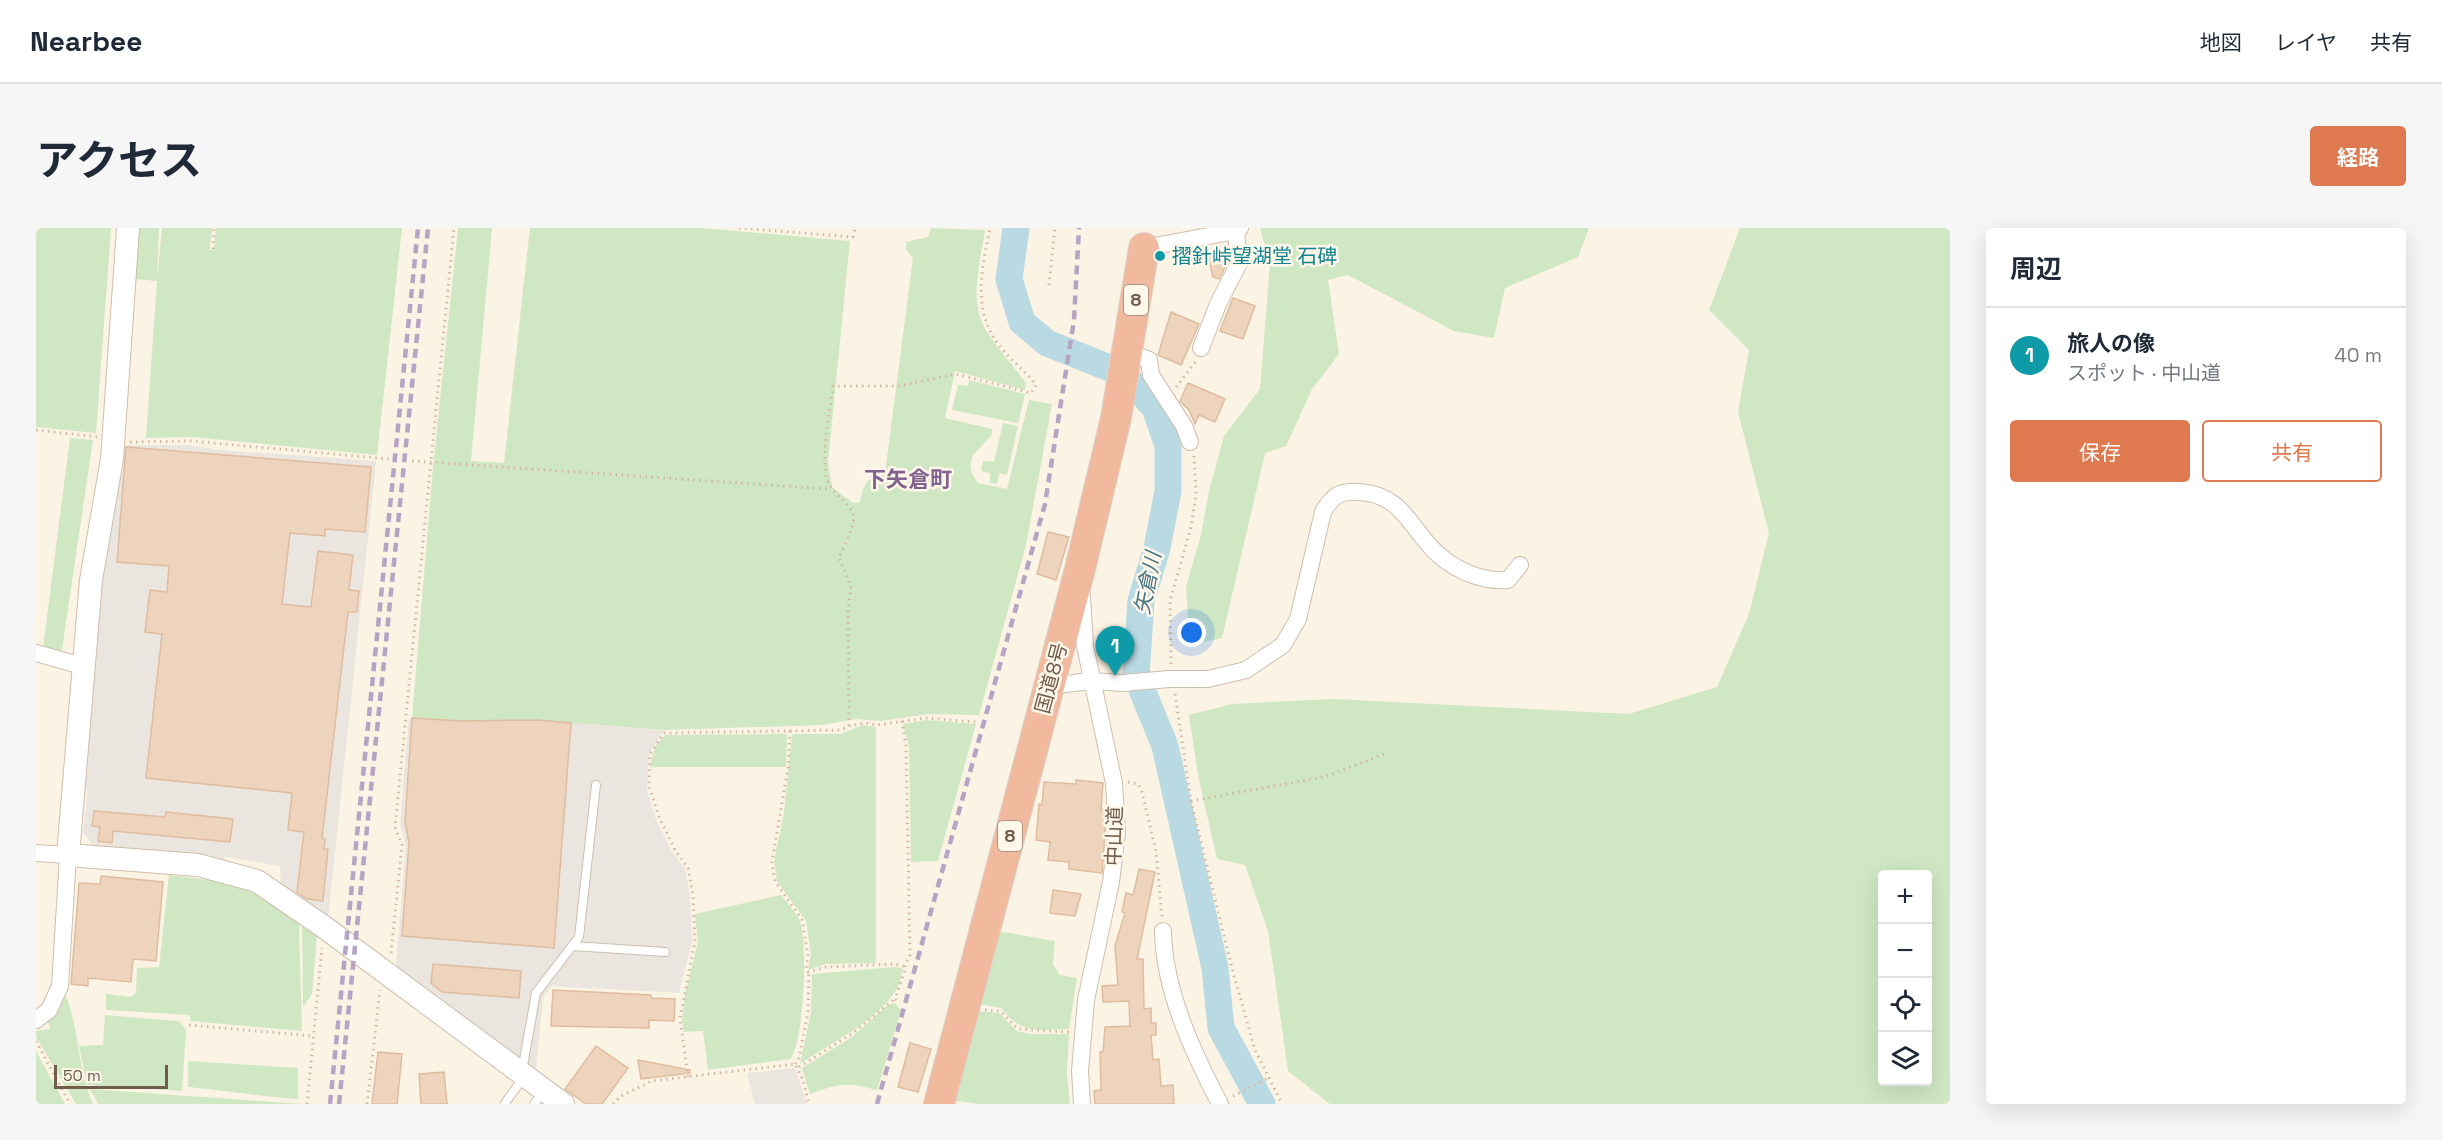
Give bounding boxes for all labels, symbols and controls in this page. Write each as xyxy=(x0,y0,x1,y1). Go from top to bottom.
text: Nearbee xyxy=(30,23,142,59)
text: 地図 xyxy=(2200,29,2242,56)
text: レイヤ xyxy=(2275,29,2337,56)
text: 共有 xyxy=(2370,29,2412,56)
button: 経路 xyxy=(2310,126,2406,186)
text: アクセス xyxy=(36,134,202,187)
place label: 摺針峠望湖堂 石碑 xyxy=(1172,243,1337,269)
marker: 摺針峠望湖堂 石碑 xyxy=(1153,249,1167,263)
text: 周辺 xyxy=(2010,252,2062,286)
road number: 8 xyxy=(1124,285,1148,315)
text: 旅人の像 xyxy=(2067,329,2155,357)
text: 1 xyxy=(2025,342,2034,368)
text: 40 m xyxy=(2334,342,2382,368)
text: スポット · 中山道 xyxy=(2067,360,2221,386)
button: 保存 xyxy=(2010,420,2190,482)
button: 共有 xyxy=(2202,420,2382,482)
district label: 下矢倉町 xyxy=(864,465,952,493)
water label: 矢倉川 xyxy=(1128,547,1167,616)
your location xyxy=(1177,618,1206,647)
pin: 1 xyxy=(1096,626,1134,676)
street label: 国道8号 xyxy=(1029,640,1073,716)
street label: 中山道 xyxy=(1100,806,1128,866)
road number: 8 xyxy=(998,821,1022,851)
map controls xyxy=(1878,870,1932,1086)
button: + xyxy=(1878,870,1932,924)
button: − xyxy=(1878,924,1932,978)
button: locate xyxy=(1878,978,1932,1032)
button: layers xyxy=(1878,1032,1932,1086)
scale bar xyxy=(54,1062,168,1090)
text: 50 m xyxy=(63,1065,101,1086)

